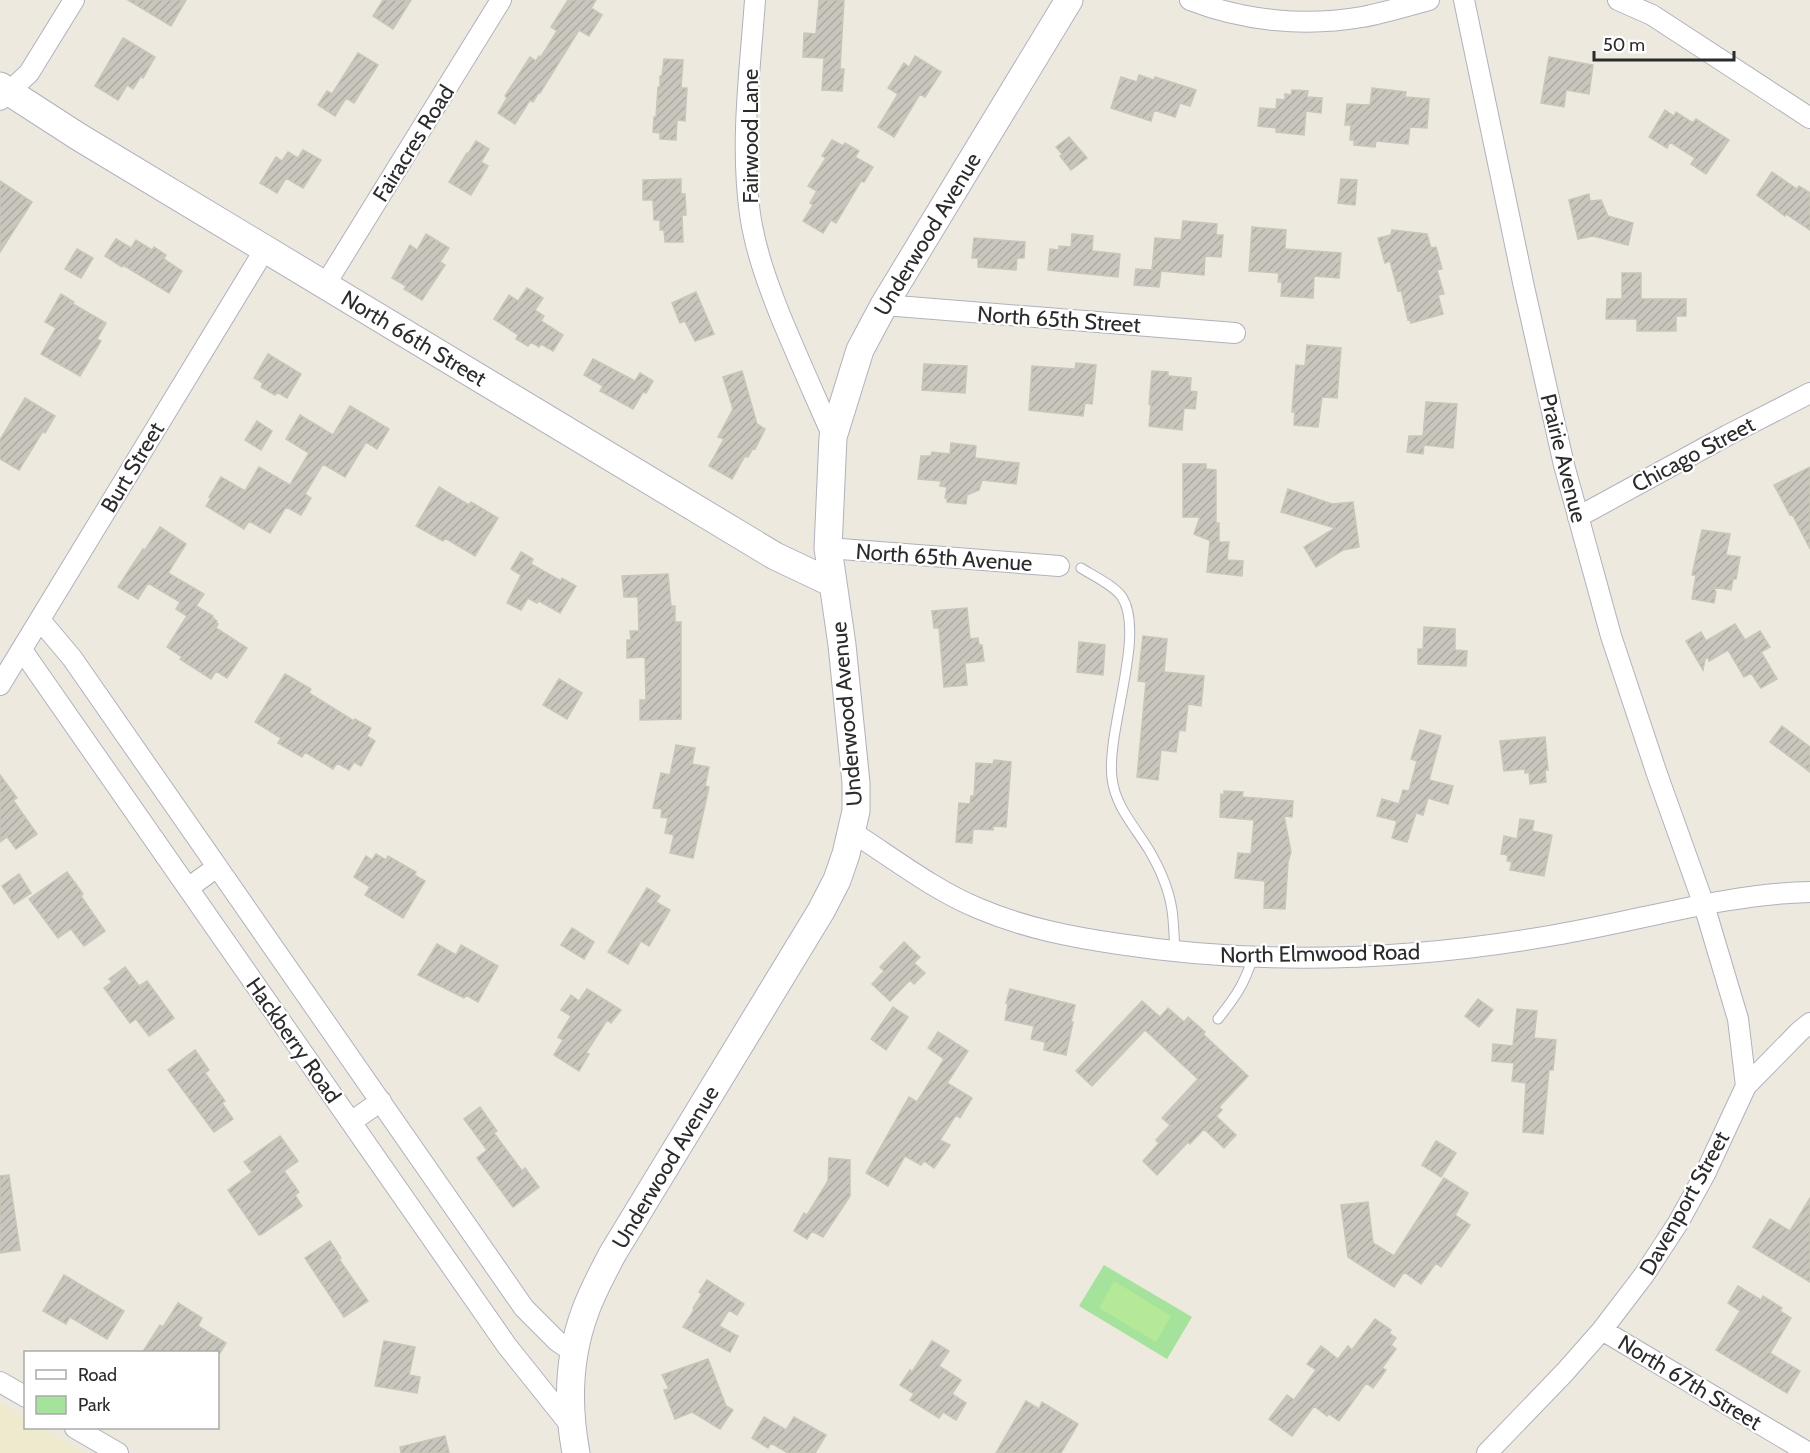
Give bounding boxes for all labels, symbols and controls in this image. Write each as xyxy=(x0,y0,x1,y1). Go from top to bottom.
scale bar xyxy=(1594,24,1734,62)
text: 50 m xyxy=(1603,34,1645,56)
street label: Fairwood Lane xyxy=(737,69,764,203)
street label: Fairacres Road xyxy=(367,80,460,207)
street label: Underwood Avenue xyxy=(868,148,987,321)
street label: North 66th Street xyxy=(336,285,492,393)
street label: North 65th Street xyxy=(976,300,1142,339)
street label: Prairie Avenue xyxy=(1534,391,1593,525)
street label: Chicago Street xyxy=(1627,411,1760,498)
street label: Burt Street xyxy=(95,417,170,517)
street label: North 65th Avenue xyxy=(855,538,1033,577)
street label: Underwood Avenue xyxy=(825,620,868,807)
street label: North Elmwood Road xyxy=(1220,938,1420,969)
street label: Hackberry Road xyxy=(240,972,347,1108)
street label: Underwood Avenue xyxy=(606,1081,725,1254)
street label: Davenport Street xyxy=(1634,1126,1735,1280)
street label: North 67th Street xyxy=(1613,1329,1767,1436)
legend xyxy=(24,1351,219,1429)
text: Road xyxy=(78,1364,117,1386)
text: Park xyxy=(78,1394,111,1416)

